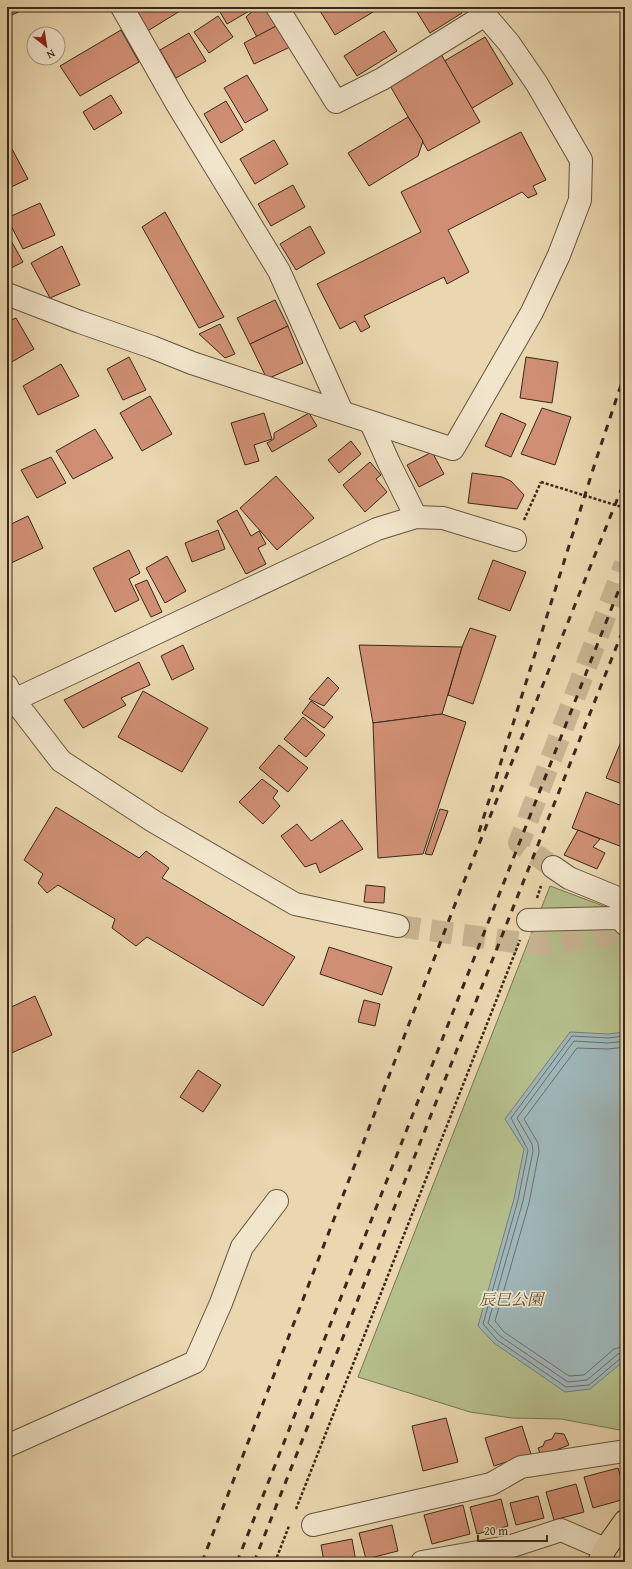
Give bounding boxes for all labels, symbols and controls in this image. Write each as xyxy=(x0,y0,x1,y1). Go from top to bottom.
north arrow xyxy=(26,26,66,66)
text: N xyxy=(43,46,58,64)
park label: 辰巳公園 xyxy=(479,1287,546,1311)
scale bar xyxy=(478,1517,547,1543)
text: 20 m xyxy=(484,1522,508,1539)

